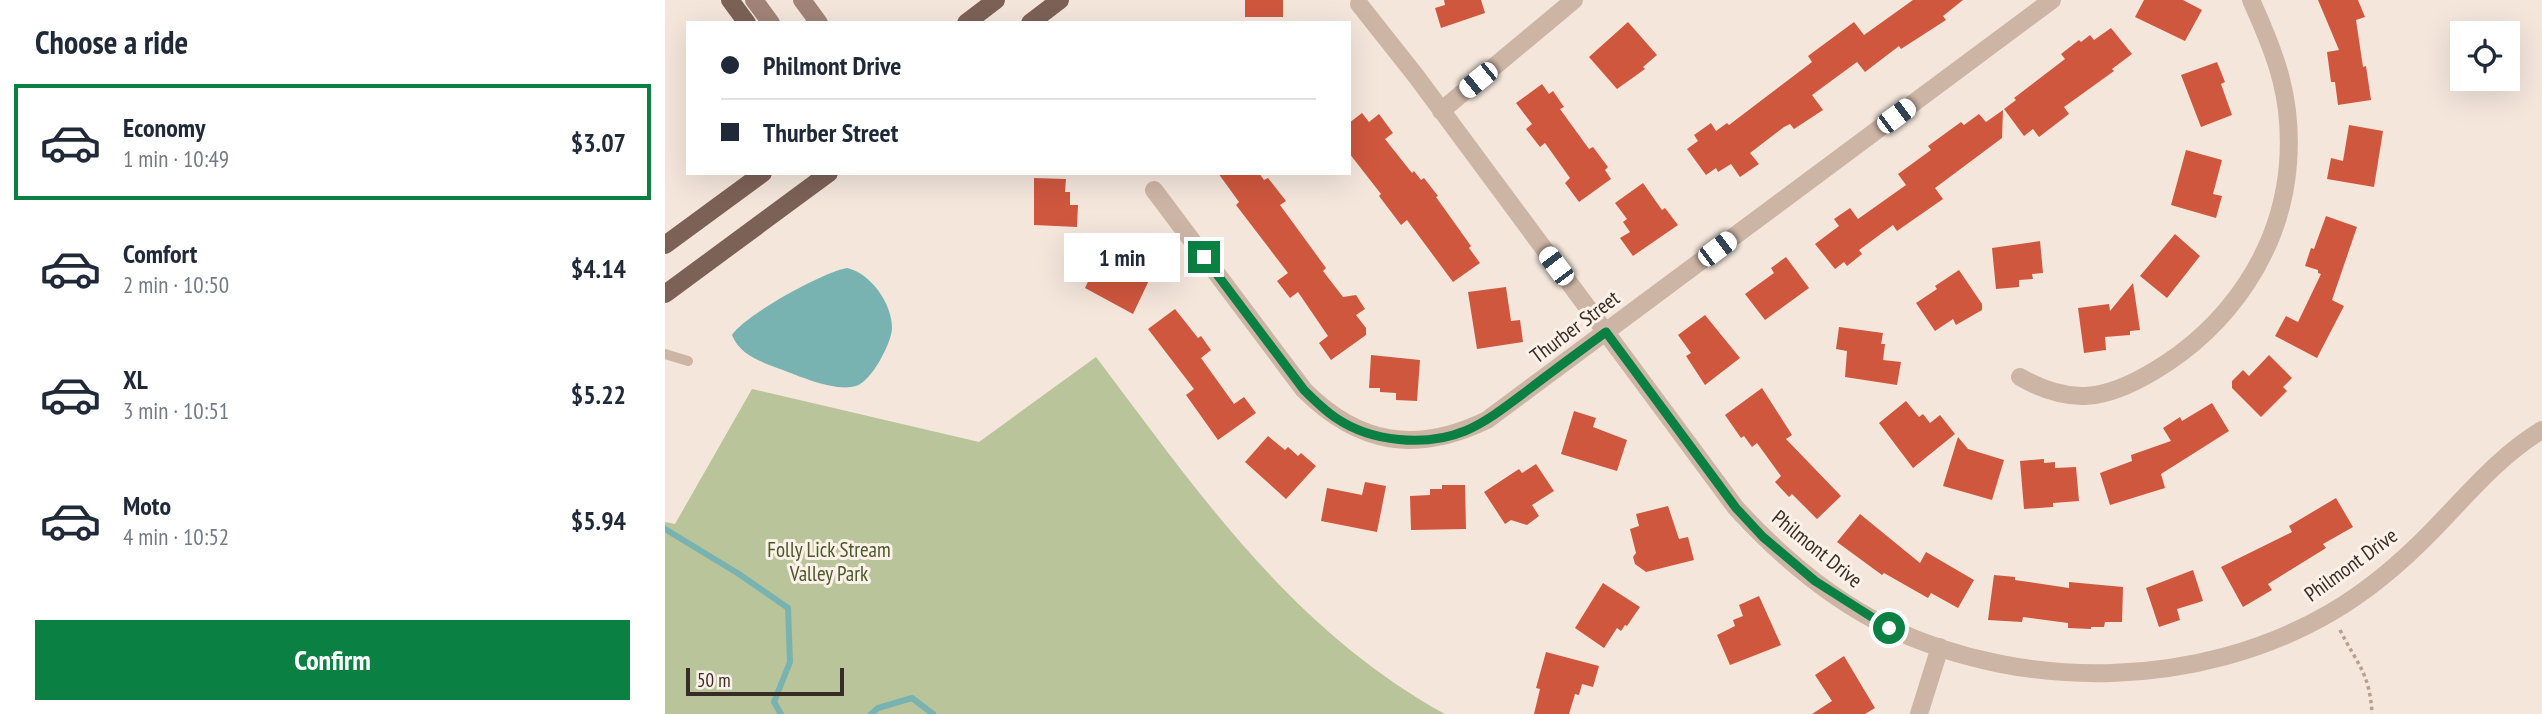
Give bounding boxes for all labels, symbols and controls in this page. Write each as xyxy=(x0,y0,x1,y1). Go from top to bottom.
text: Choose a ride xyxy=(35,21,188,63)
map controls xyxy=(2450,21,2520,91)
button: locate xyxy=(2450,21,2520,91)
text: Philmont Drive xyxy=(763,49,901,82)
car xyxy=(1456,59,1501,101)
car xyxy=(1873,95,1920,137)
icon: car xyxy=(39,111,102,174)
text: Economy xyxy=(123,111,205,144)
text: Thurber Street xyxy=(763,116,898,149)
text: $3.07 xyxy=(571,126,626,159)
text: 1 min · 10:49 xyxy=(123,144,229,173)
car xyxy=(1694,228,1741,270)
callout: 1 min xyxy=(1064,232,1179,282)
icon: car xyxy=(39,237,102,300)
text: Comfort xyxy=(123,237,197,270)
route end xyxy=(1188,241,1220,273)
text: 1 min xyxy=(1099,243,1145,272)
car xyxy=(1535,243,1578,289)
text: $4.14 xyxy=(571,252,626,285)
text: 2 min · 10:50 xyxy=(123,270,229,299)
street label: Thurber Street xyxy=(1525,284,1625,369)
icon: car xyxy=(39,363,102,426)
text: XL xyxy=(123,363,148,396)
text: $5.22 xyxy=(571,378,626,411)
text: 3 min · 10:51 xyxy=(123,396,229,425)
icon: car xyxy=(39,489,102,552)
text: Moto xyxy=(123,489,171,522)
text: $5.94 xyxy=(571,504,626,537)
street label: Philmont Drive xyxy=(1767,504,1868,593)
text: 4 min · 10:52 xyxy=(123,522,229,551)
street label: Philmont Drive xyxy=(2299,522,2403,607)
park label: Folly Lick Stream Valley Park xyxy=(767,536,891,587)
route start xyxy=(1873,612,1905,644)
button: Confirm xyxy=(35,620,630,700)
scale bar xyxy=(686,665,843,697)
text: 50 m xyxy=(697,668,731,692)

